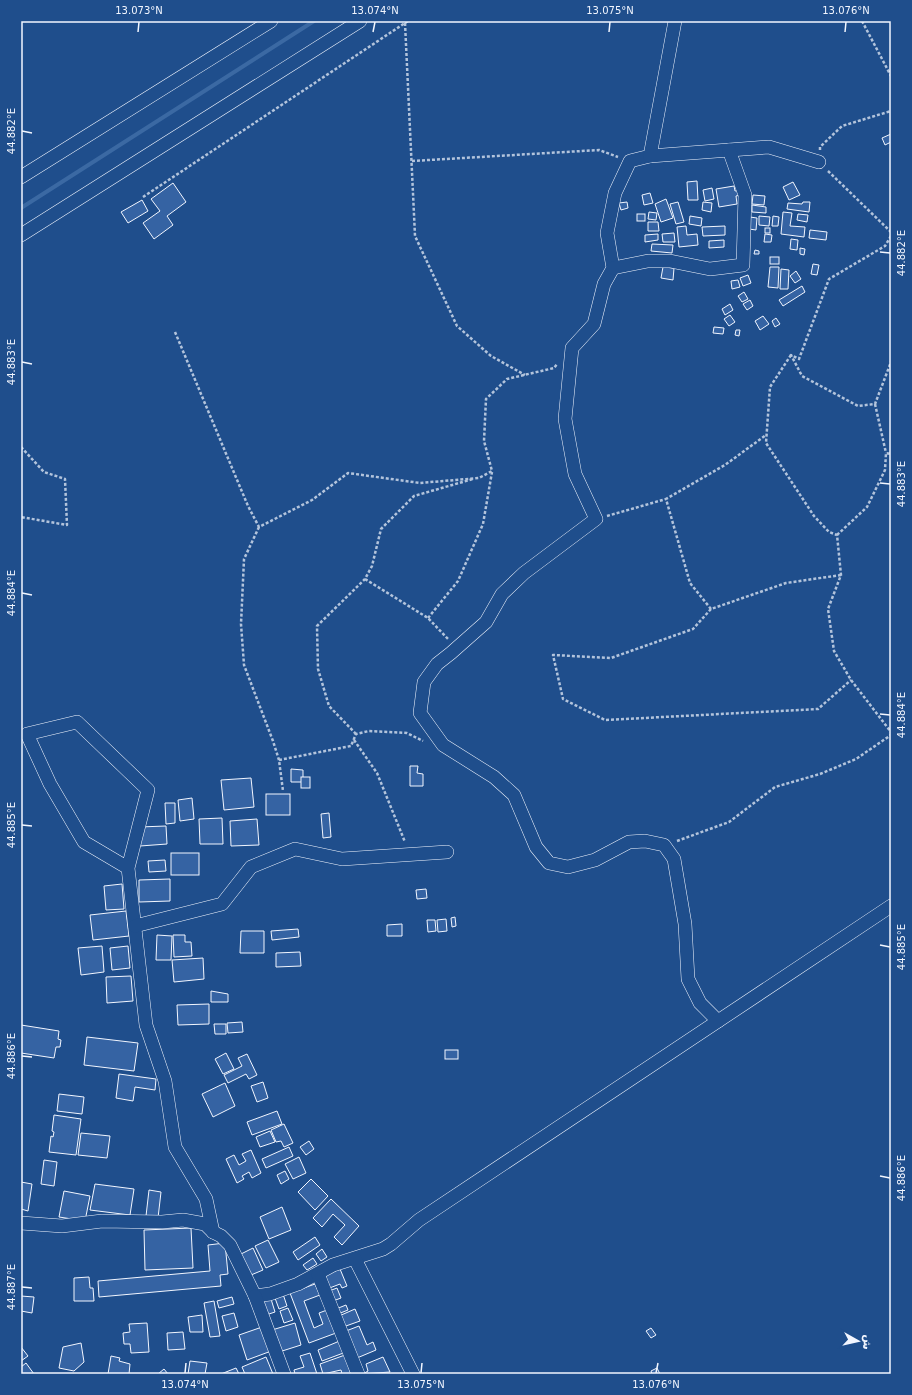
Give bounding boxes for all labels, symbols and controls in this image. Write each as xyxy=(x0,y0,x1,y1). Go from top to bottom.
text: 13.073°N xyxy=(115,5,163,16)
text: 13.074°N xyxy=(351,5,399,16)
text: 13.075°N xyxy=(586,5,634,16)
text: 13.076°N xyxy=(822,5,870,16)
text: 44.882°E xyxy=(6,108,17,154)
text: 44.882°E xyxy=(896,230,907,276)
text: 44.883°E xyxy=(6,339,17,385)
text: 44.883°E xyxy=(896,461,907,507)
text: 44.884°E xyxy=(6,570,17,616)
text: 44.884°E xyxy=(896,692,907,738)
text: 44.885°E xyxy=(6,802,17,848)
text: 44.885°E xyxy=(896,924,907,970)
text: 44.886°E xyxy=(6,1033,17,1079)
text: 44.886°E xyxy=(896,1155,907,1201)
text: 44.887°E xyxy=(6,1264,17,1310)
north arrow xyxy=(838,1321,878,1361)
text: ش xyxy=(860,1334,875,1351)
text: 13.074°N xyxy=(161,1379,209,1390)
text: 13.075°N xyxy=(397,1379,445,1390)
text: 13.076°N xyxy=(632,1379,680,1390)

